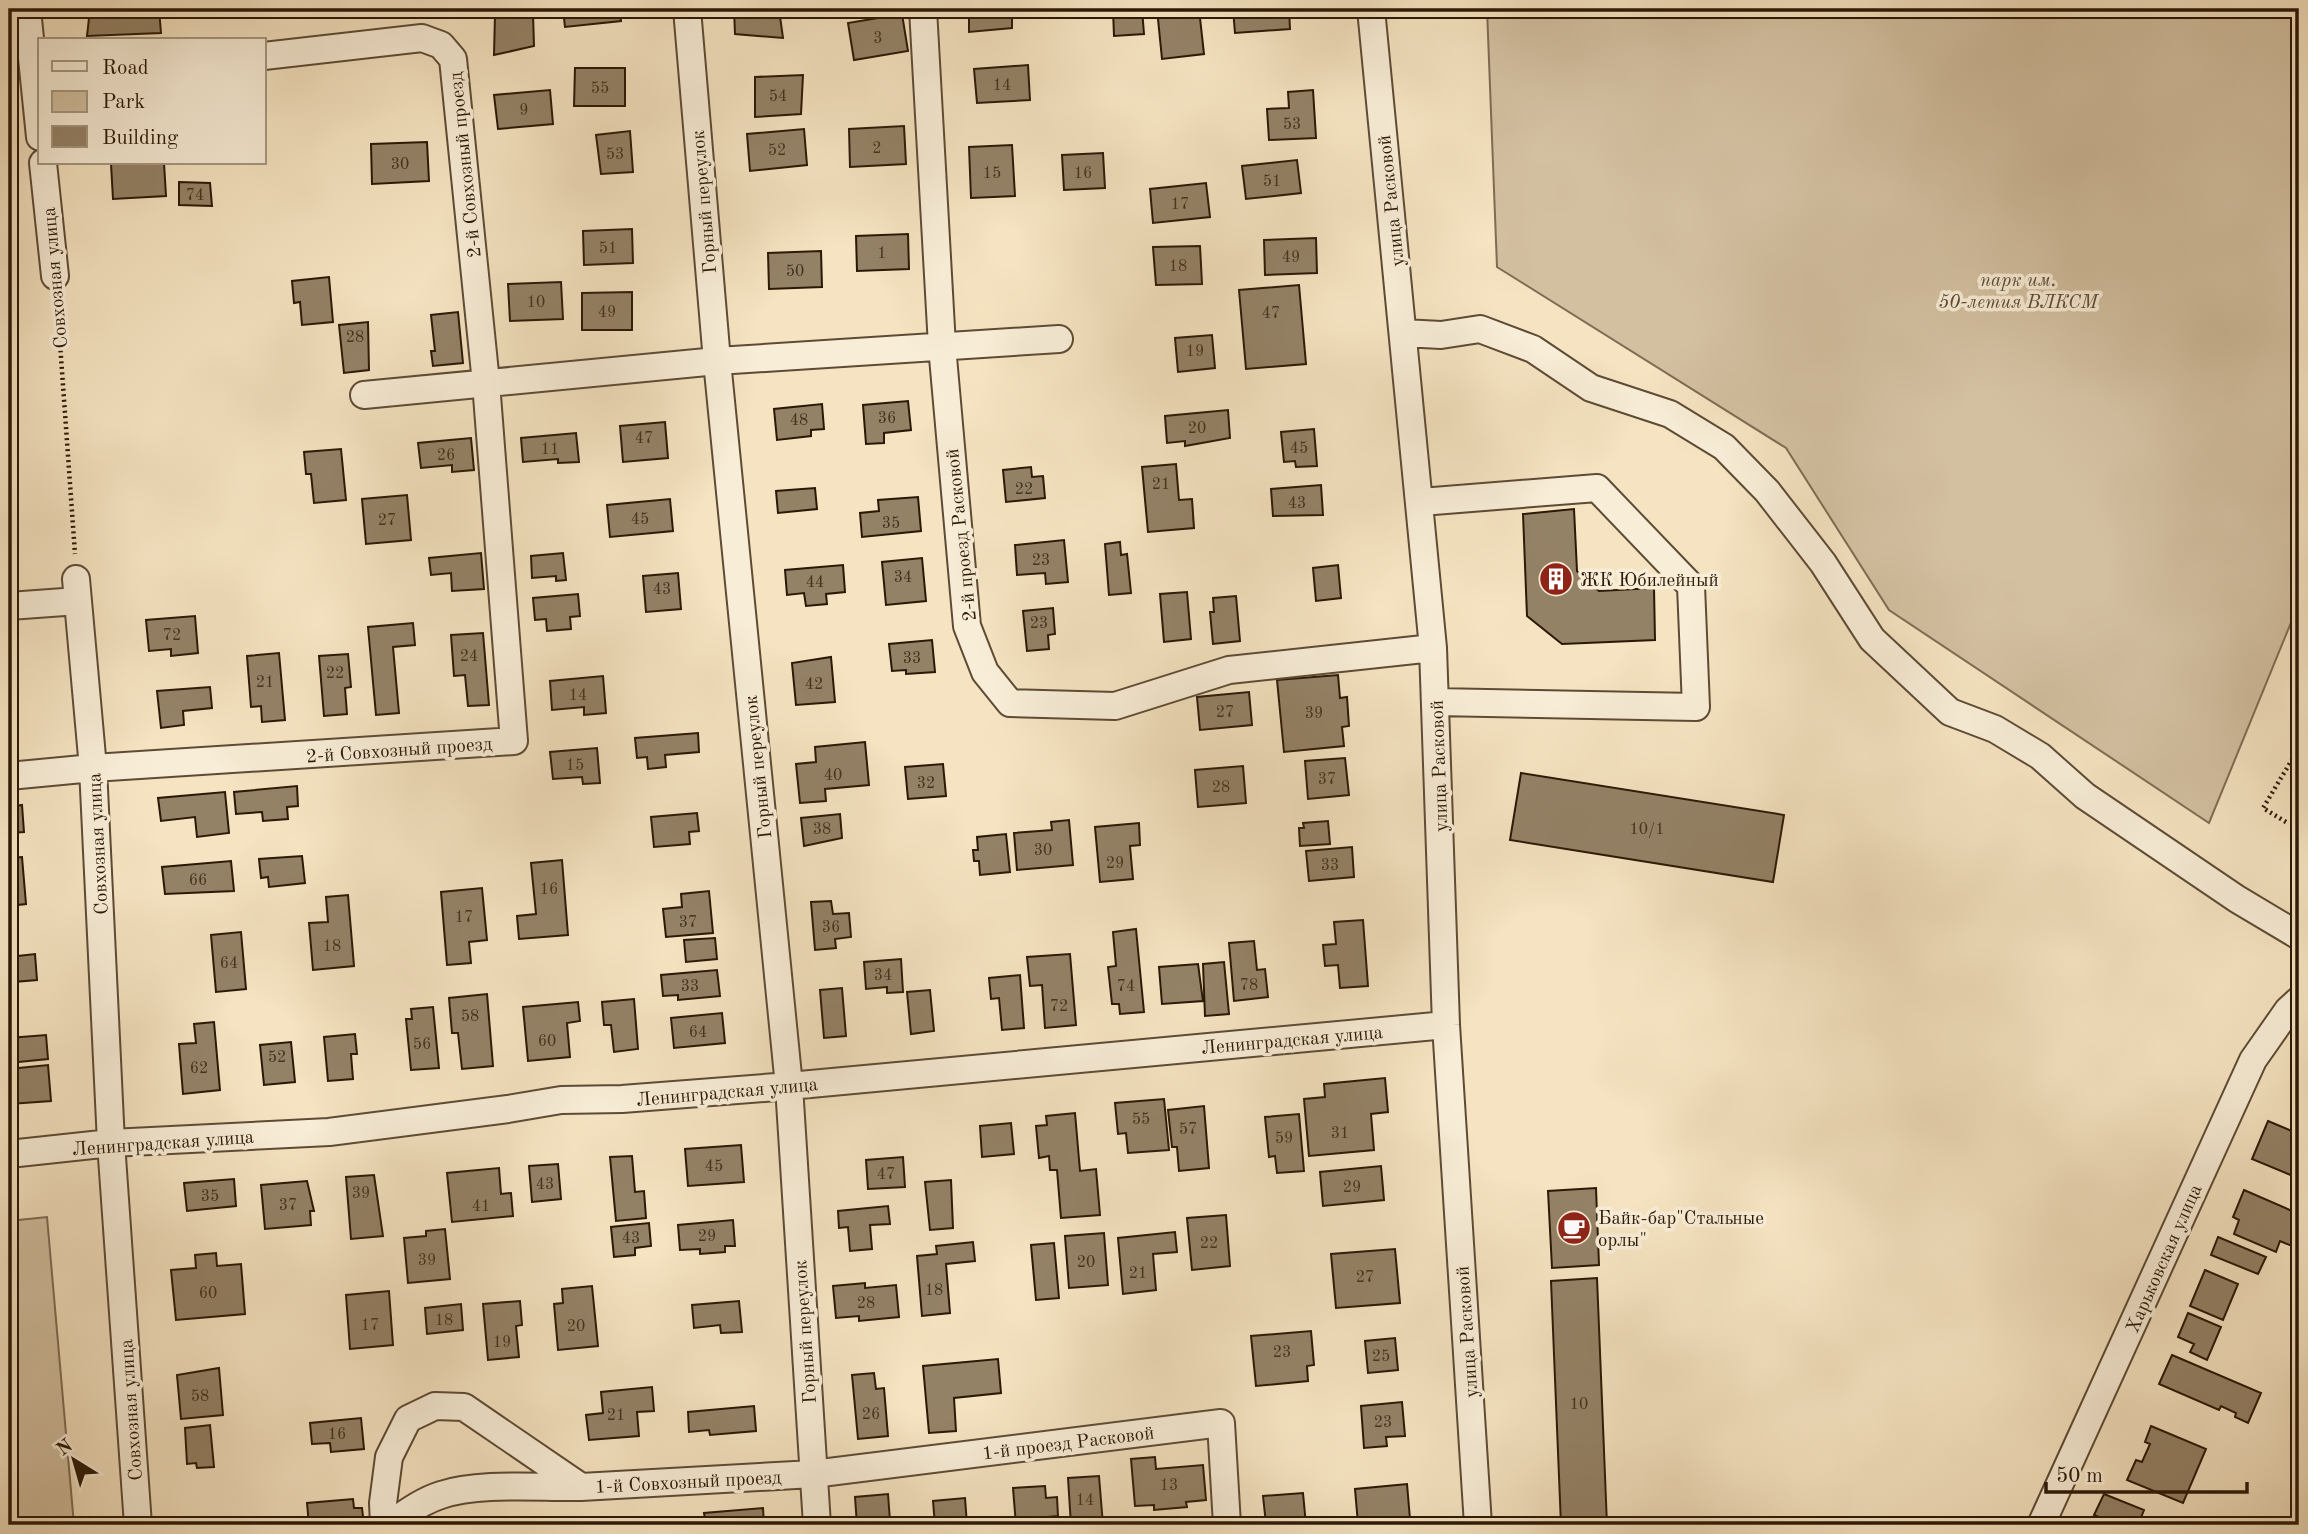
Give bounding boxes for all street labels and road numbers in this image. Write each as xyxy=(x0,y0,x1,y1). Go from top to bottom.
street label: 2-й Совхозный проезд xyxy=(447,70,486,258)
street label: Горный переулок xyxy=(690,129,721,274)
street label: улица Расковой xyxy=(1376,134,1409,267)
street label: Совхозная улица xyxy=(41,206,72,349)
street label: 2-й проезд Расковой xyxy=(944,448,981,622)
street label: Горный переулок xyxy=(742,694,776,839)
street label: улица Расковой xyxy=(1429,699,1452,832)
street label: 2-й Совхозный проезд xyxy=(306,735,494,767)
street label: Совхозная улица xyxy=(86,772,113,915)
street label: Ленинградская улица xyxy=(1201,1024,1385,1059)
street label: Ленинградская улица xyxy=(636,1076,820,1111)
street label: Ленинградская улица xyxy=(72,1129,255,1160)
street label: Харьковская улица xyxy=(2124,1181,2207,1336)
street label: Горный переулок xyxy=(792,1259,821,1404)
street label: улица Расковой xyxy=(1454,1265,1483,1398)
street label: Совхозная улица xyxy=(118,1338,147,1481)
street label: 1-й проезд Расковой xyxy=(981,1424,1155,1464)
street label: 1-й Совхозный проезд xyxy=(595,1469,782,1498)

